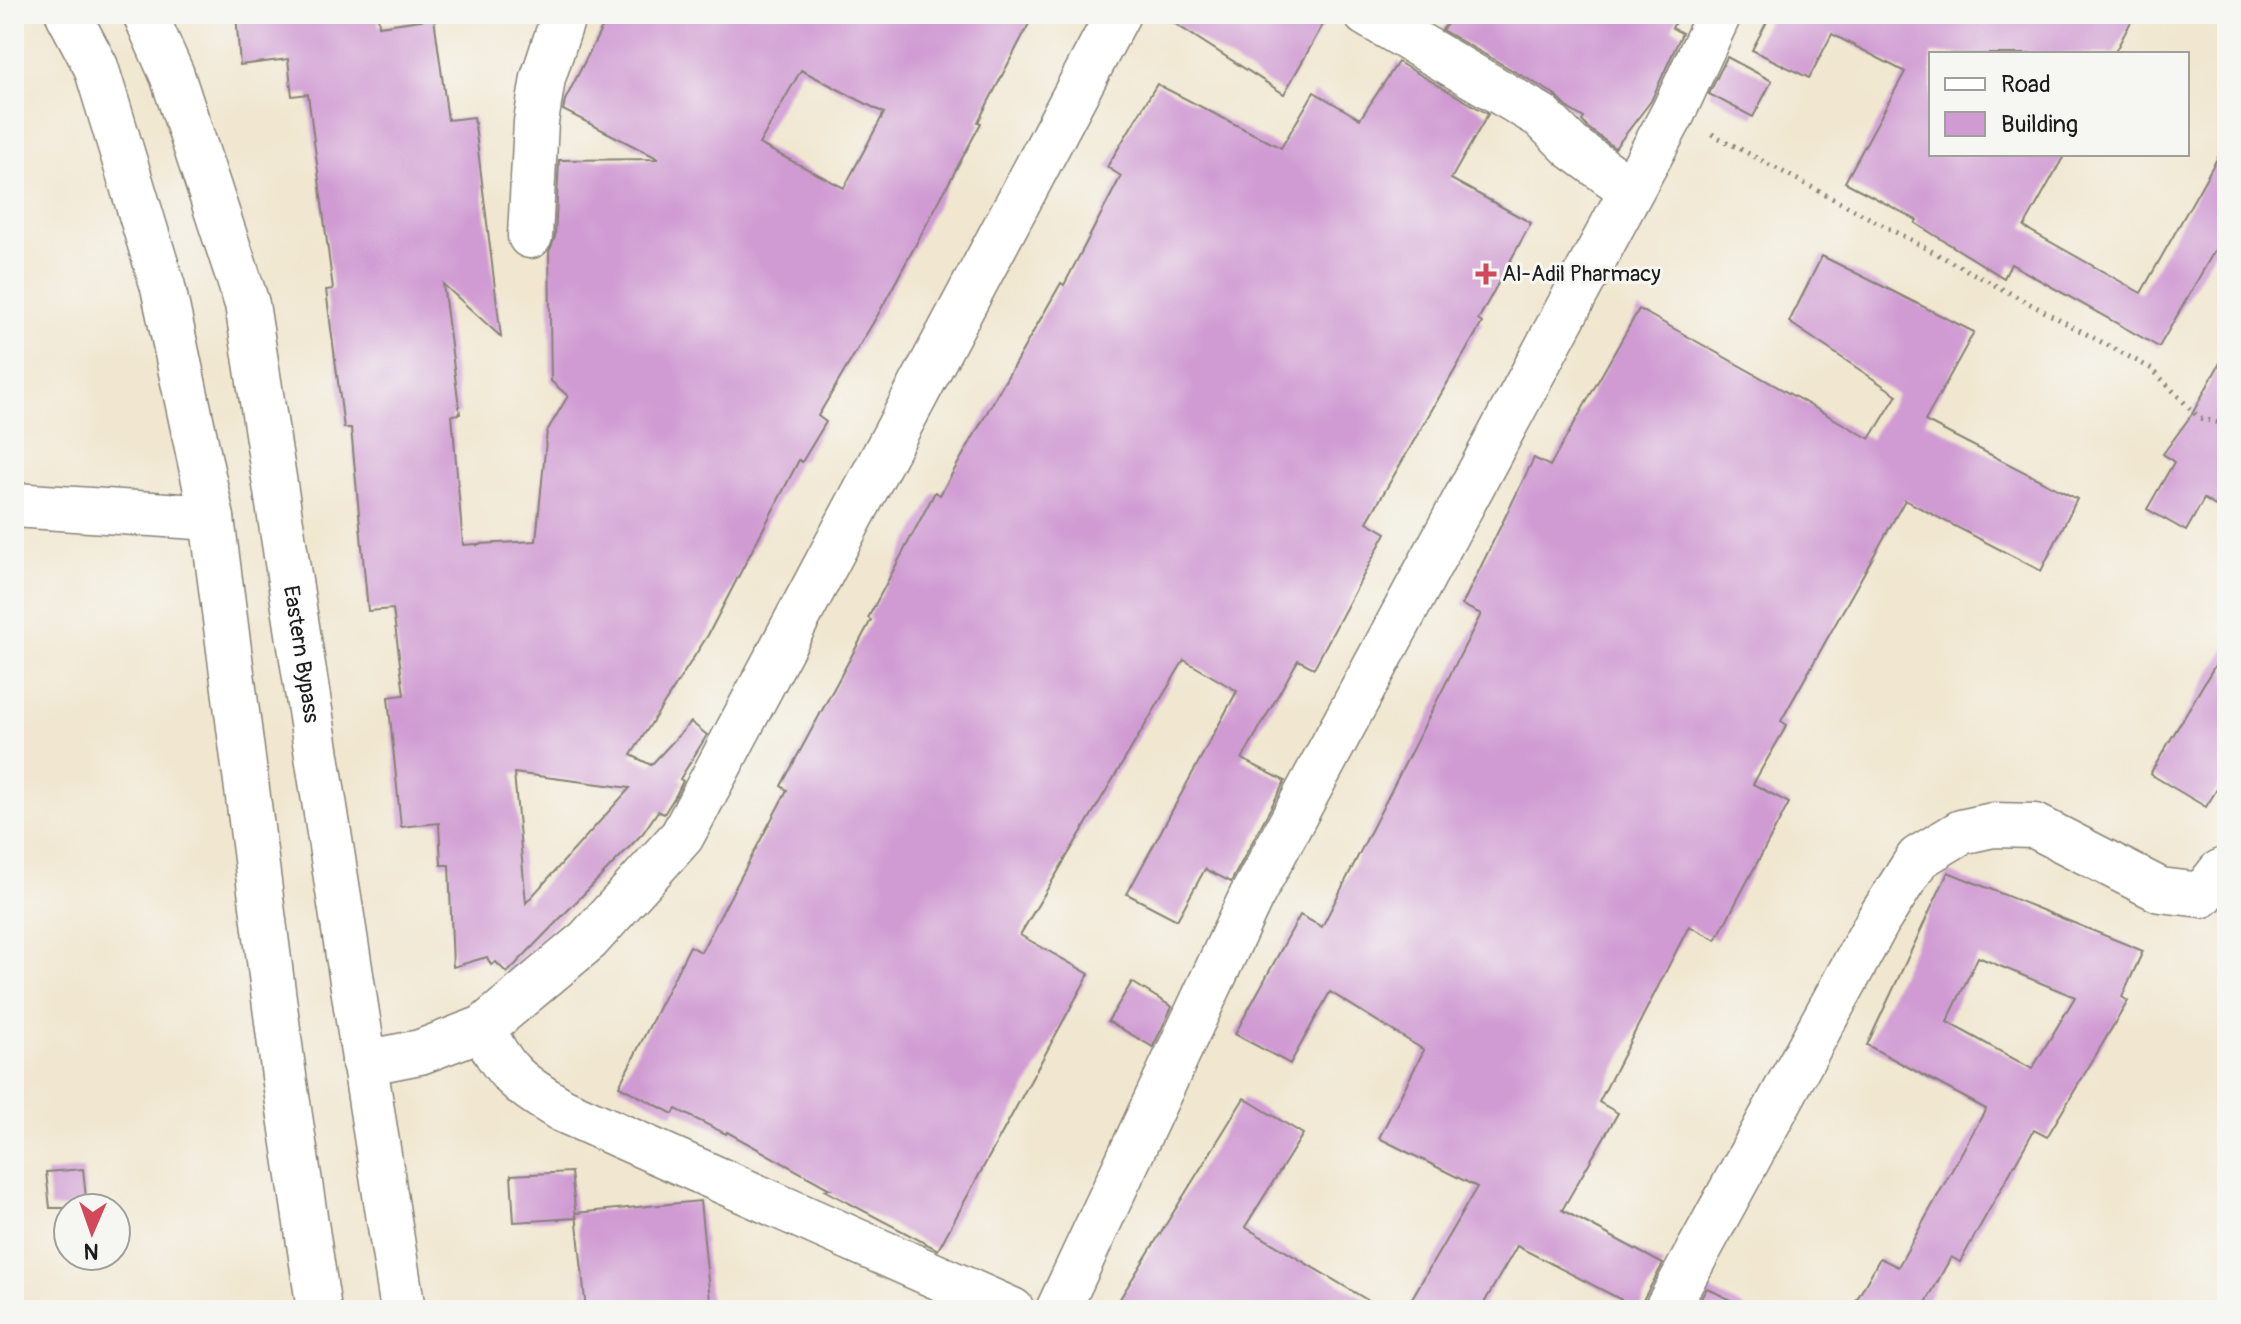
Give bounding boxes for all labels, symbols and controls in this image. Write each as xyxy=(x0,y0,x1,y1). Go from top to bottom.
legend xyxy=(1929,52,2189,156)
text: Road xyxy=(2001,70,2051,99)
text: Building xyxy=(2001,110,2078,139)
place label: Al-Adil Pharmacy xyxy=(1502,260,1661,288)
marker: Al-Adil Pharmacy xyxy=(1477,265,1495,283)
street label: Eastern Bypass xyxy=(277,584,326,725)
north arrow xyxy=(52,1192,132,1272)
text: N xyxy=(83,1237,99,1265)

